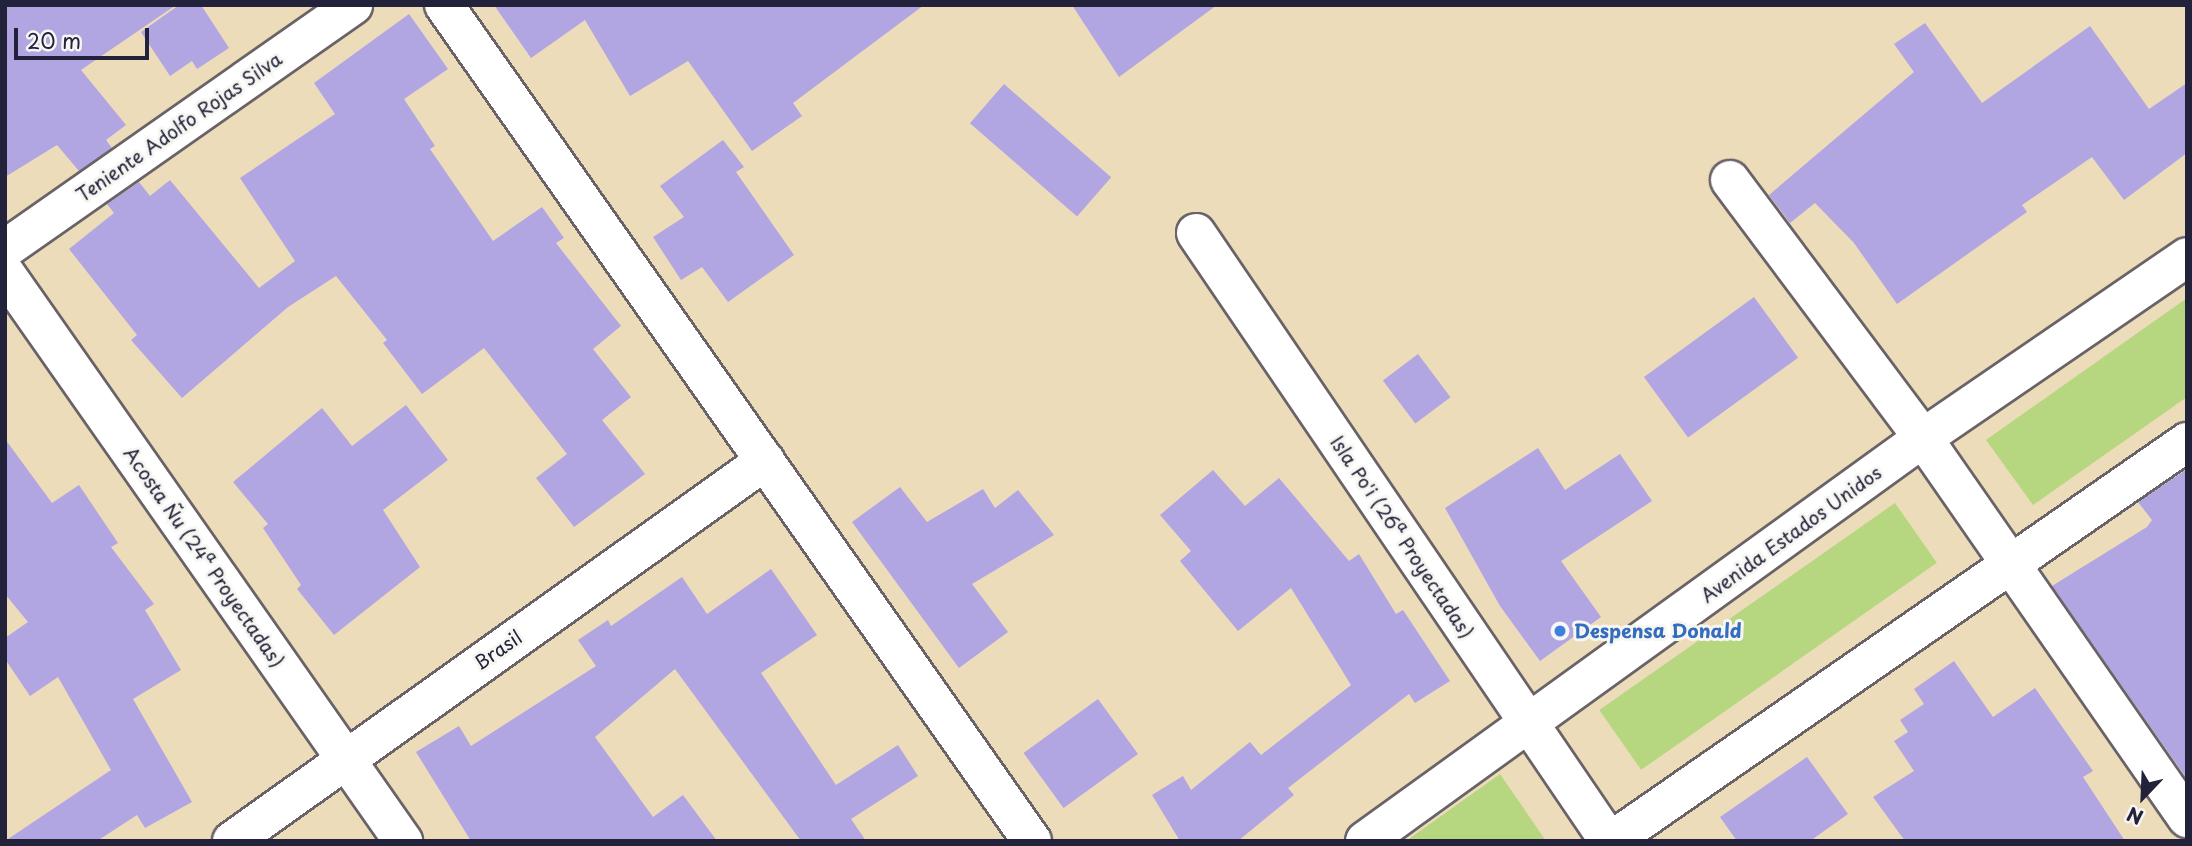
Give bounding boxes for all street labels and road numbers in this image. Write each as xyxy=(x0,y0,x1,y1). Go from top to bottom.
street label: Teniente Adolfo Rojas Silva xyxy=(72,47,286,207)
street label: Isla Po'i (26ª Proyectadas) xyxy=(1326,431,1478,643)
street label: Acosta Ñu (24ª Proyectadas) xyxy=(118,442,290,672)
street label: Avenida Estados Unidos xyxy=(1696,461,1886,607)
street label: Brasil xyxy=(470,625,526,675)

